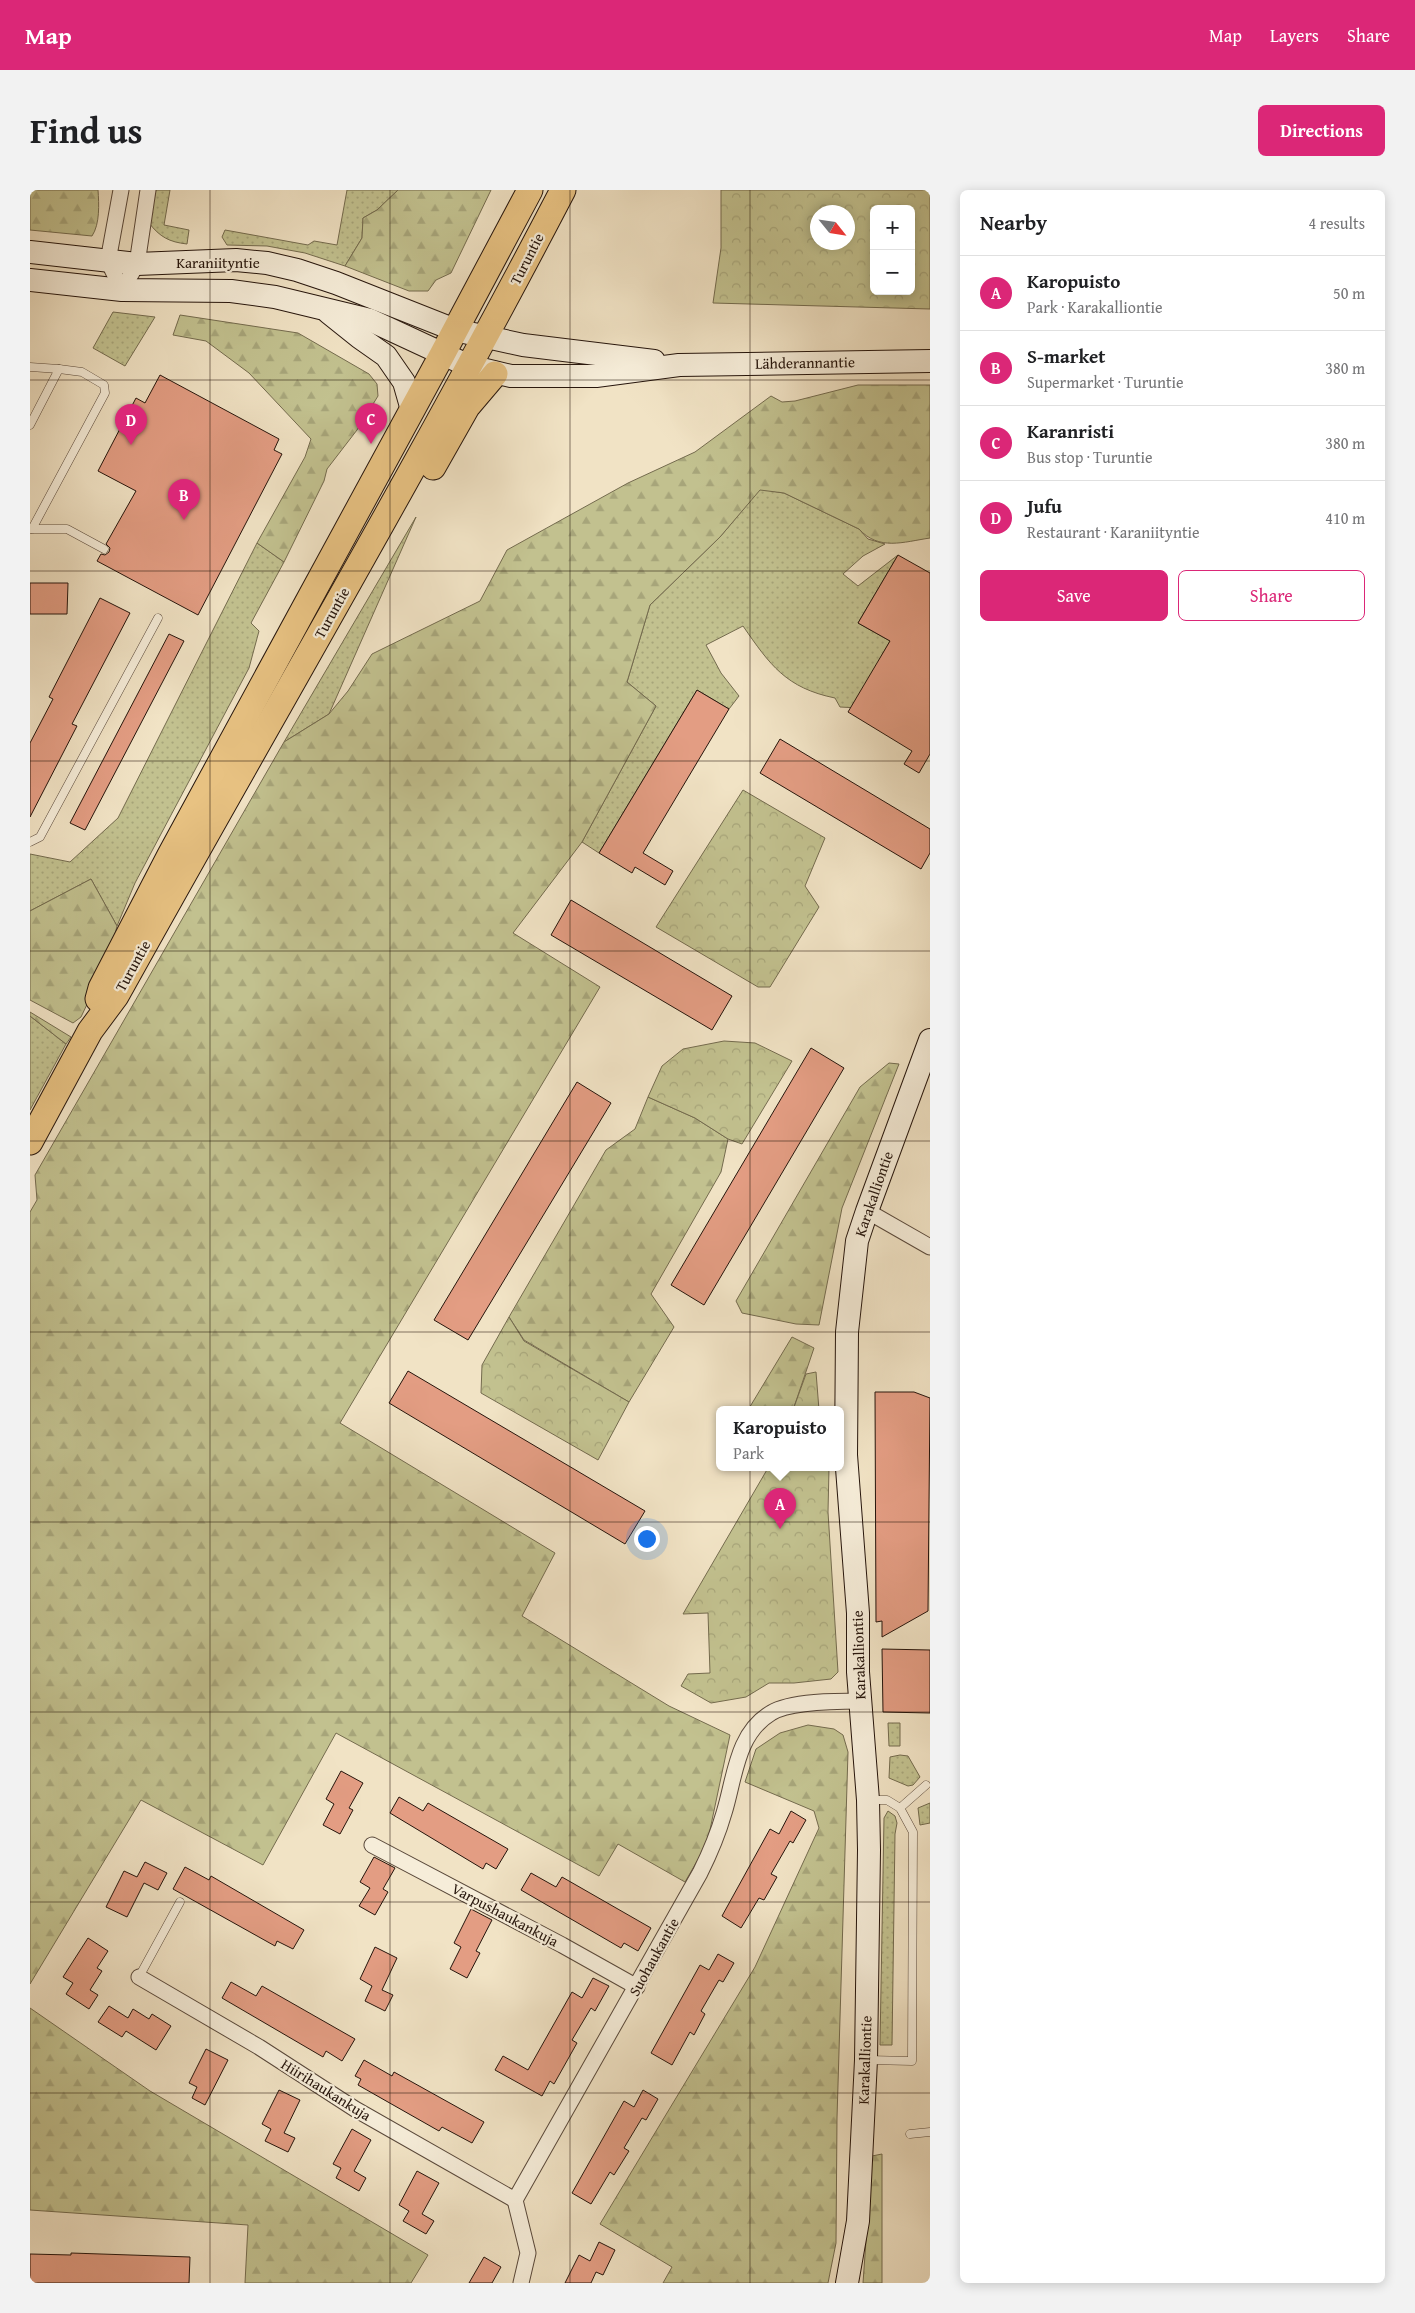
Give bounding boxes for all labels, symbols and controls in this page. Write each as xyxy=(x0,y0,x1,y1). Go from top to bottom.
text: Map xyxy=(25,18,72,53)
text: Map xyxy=(1209,22,1242,49)
text: Layers xyxy=(1270,22,1319,49)
text: Share xyxy=(1347,22,1390,49)
text: Find us xyxy=(30,105,143,156)
button: Directions xyxy=(1258,105,1385,156)
north arrow xyxy=(810,205,855,250)
map controls xyxy=(870,205,915,295)
button: + xyxy=(870,205,915,250)
text: Nearby xyxy=(980,207,1047,238)
text: 4 results xyxy=(1308,211,1365,235)
street label: Turuntie xyxy=(505,229,549,288)
button: − xyxy=(870,250,915,295)
street label: Karaniityntie xyxy=(176,252,260,273)
text: Karopuisto xyxy=(1027,267,1120,295)
text: A xyxy=(991,281,1001,305)
text: 50 m xyxy=(1333,281,1365,305)
text: Park · Karakalliontie xyxy=(1027,295,1163,319)
text: S-market xyxy=(1027,342,1106,370)
street label: Lähderannantie xyxy=(755,351,855,374)
text: B xyxy=(991,356,1001,380)
text: 380 m xyxy=(1325,356,1365,380)
text: Supermarket · Turuntie xyxy=(1027,370,1184,394)
pin: C xyxy=(355,403,387,444)
pin: D xyxy=(115,404,147,445)
text: Karanristi xyxy=(1027,417,1114,445)
text: C xyxy=(991,431,1001,455)
text: 380 m xyxy=(1325,431,1365,455)
text: Bus stop · Turuntie xyxy=(1027,445,1153,469)
pin: B xyxy=(168,479,200,520)
text: Jufu xyxy=(1027,492,1062,520)
text: D xyxy=(991,506,1001,530)
text: 410 m xyxy=(1325,506,1365,530)
text: Restaurant · Karaniityntie xyxy=(1027,520,1200,544)
button: Save xyxy=(980,570,1168,621)
button: Share xyxy=(1178,570,1365,621)
street label: Turuntie xyxy=(309,583,354,642)
street label: Turuntie xyxy=(110,936,155,995)
street label: Karakalliontie xyxy=(849,1148,898,1239)
popup xyxy=(716,1406,844,1471)
text: Karopuisto xyxy=(733,1413,827,1441)
text: Park xyxy=(733,1441,764,1465)
pin: A xyxy=(764,1488,796,1529)
your location xyxy=(634,1526,660,1552)
street label: Karakalliontie xyxy=(846,1610,871,1700)
street label: Varpushaukankuja xyxy=(448,1878,562,1952)
street label: Suohaukantie xyxy=(623,1914,684,2000)
street label: Karakalliontie xyxy=(852,2015,877,2105)
street label: Hiirihaukankuja xyxy=(277,2054,375,2126)

